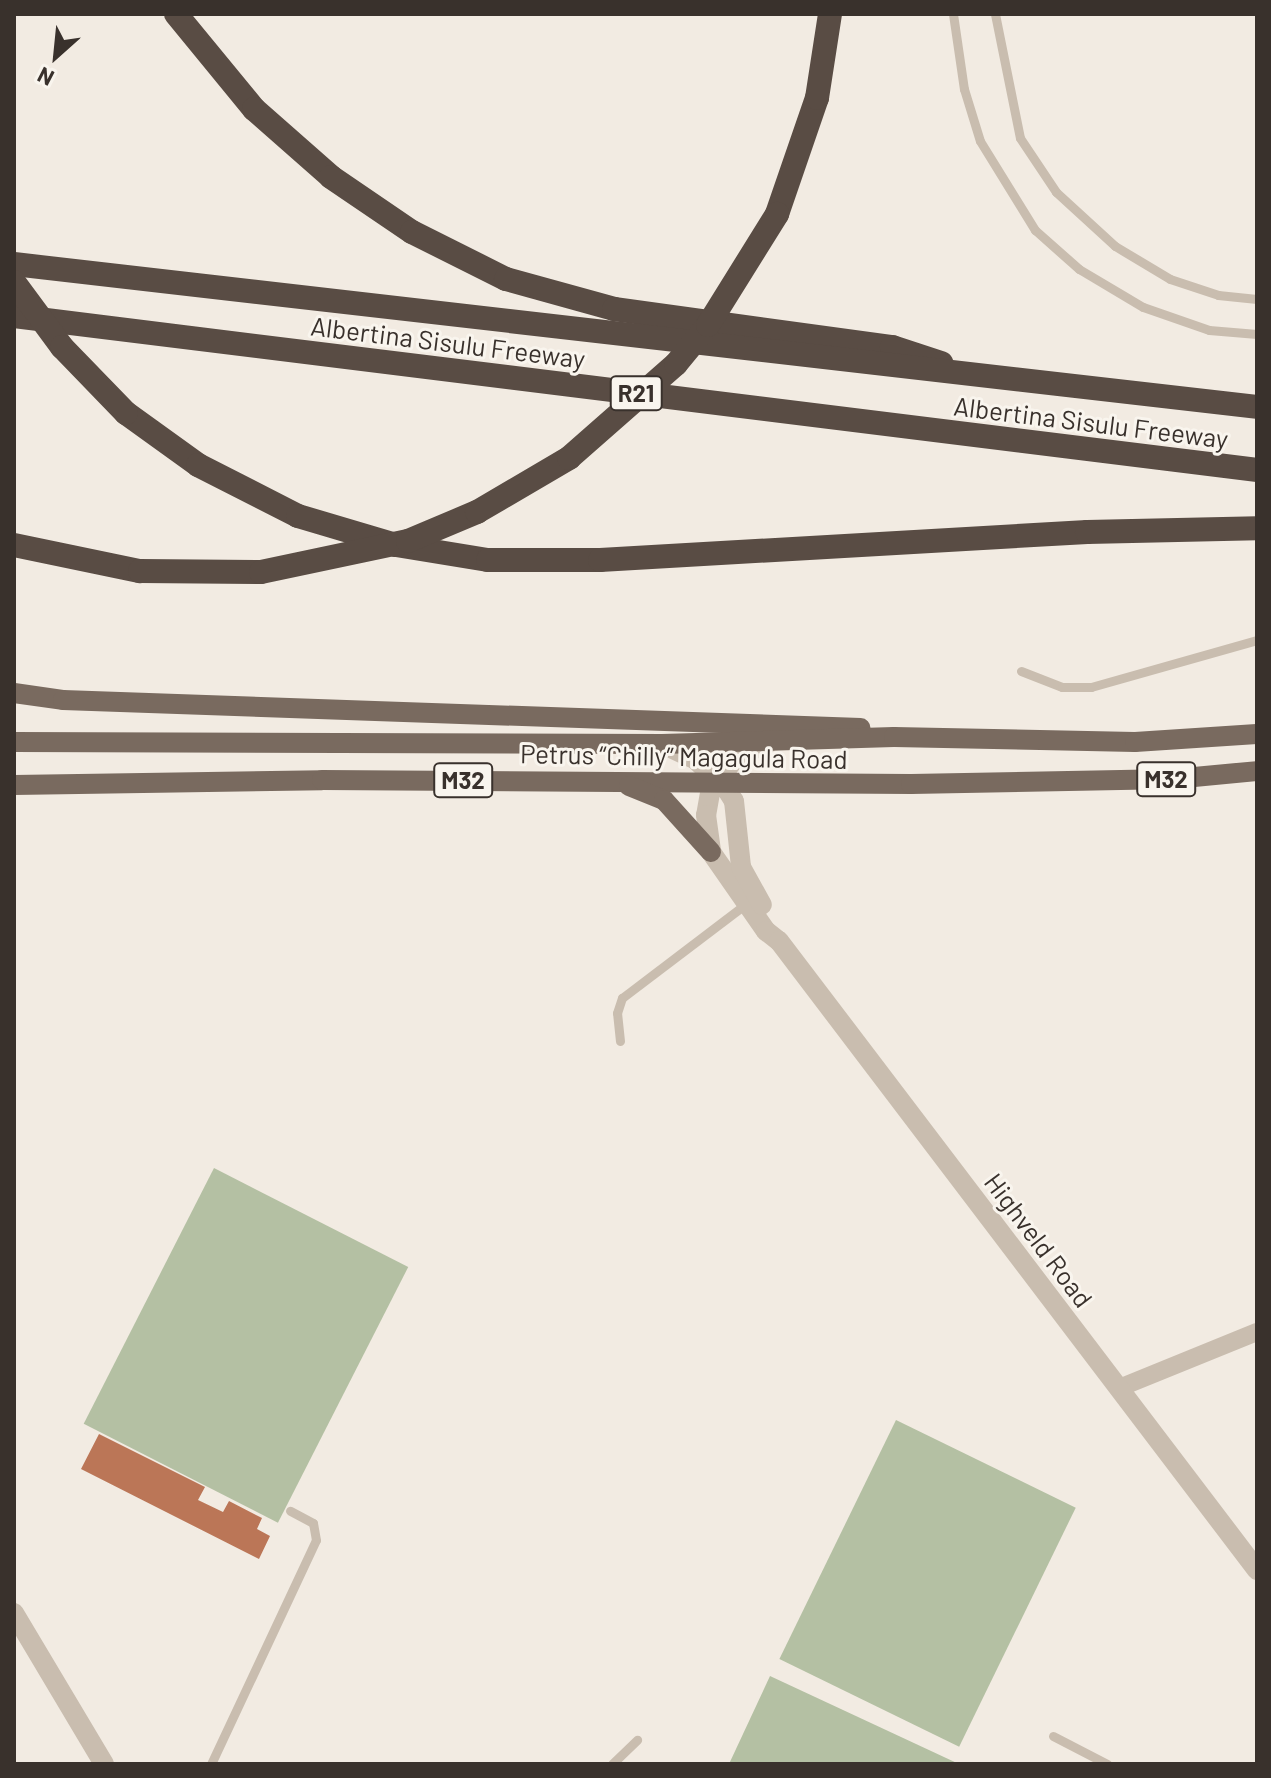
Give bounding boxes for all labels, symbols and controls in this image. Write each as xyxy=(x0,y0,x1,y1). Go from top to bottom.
north arrow xyxy=(16,16,96,96)
text: N xyxy=(33,62,58,92)
street label: Albertina Sisulu Freeway xyxy=(309,310,587,374)
road number: R21 xyxy=(608,373,664,413)
street label: Albertina Sisulu Freeway xyxy=(952,390,1230,454)
street label: Petrus “Chilly” Magagula Road xyxy=(520,738,848,774)
road number: M32 xyxy=(1136,759,1196,799)
road number: M32 xyxy=(433,760,493,800)
street label: Highveld Road xyxy=(978,1167,1100,1313)

